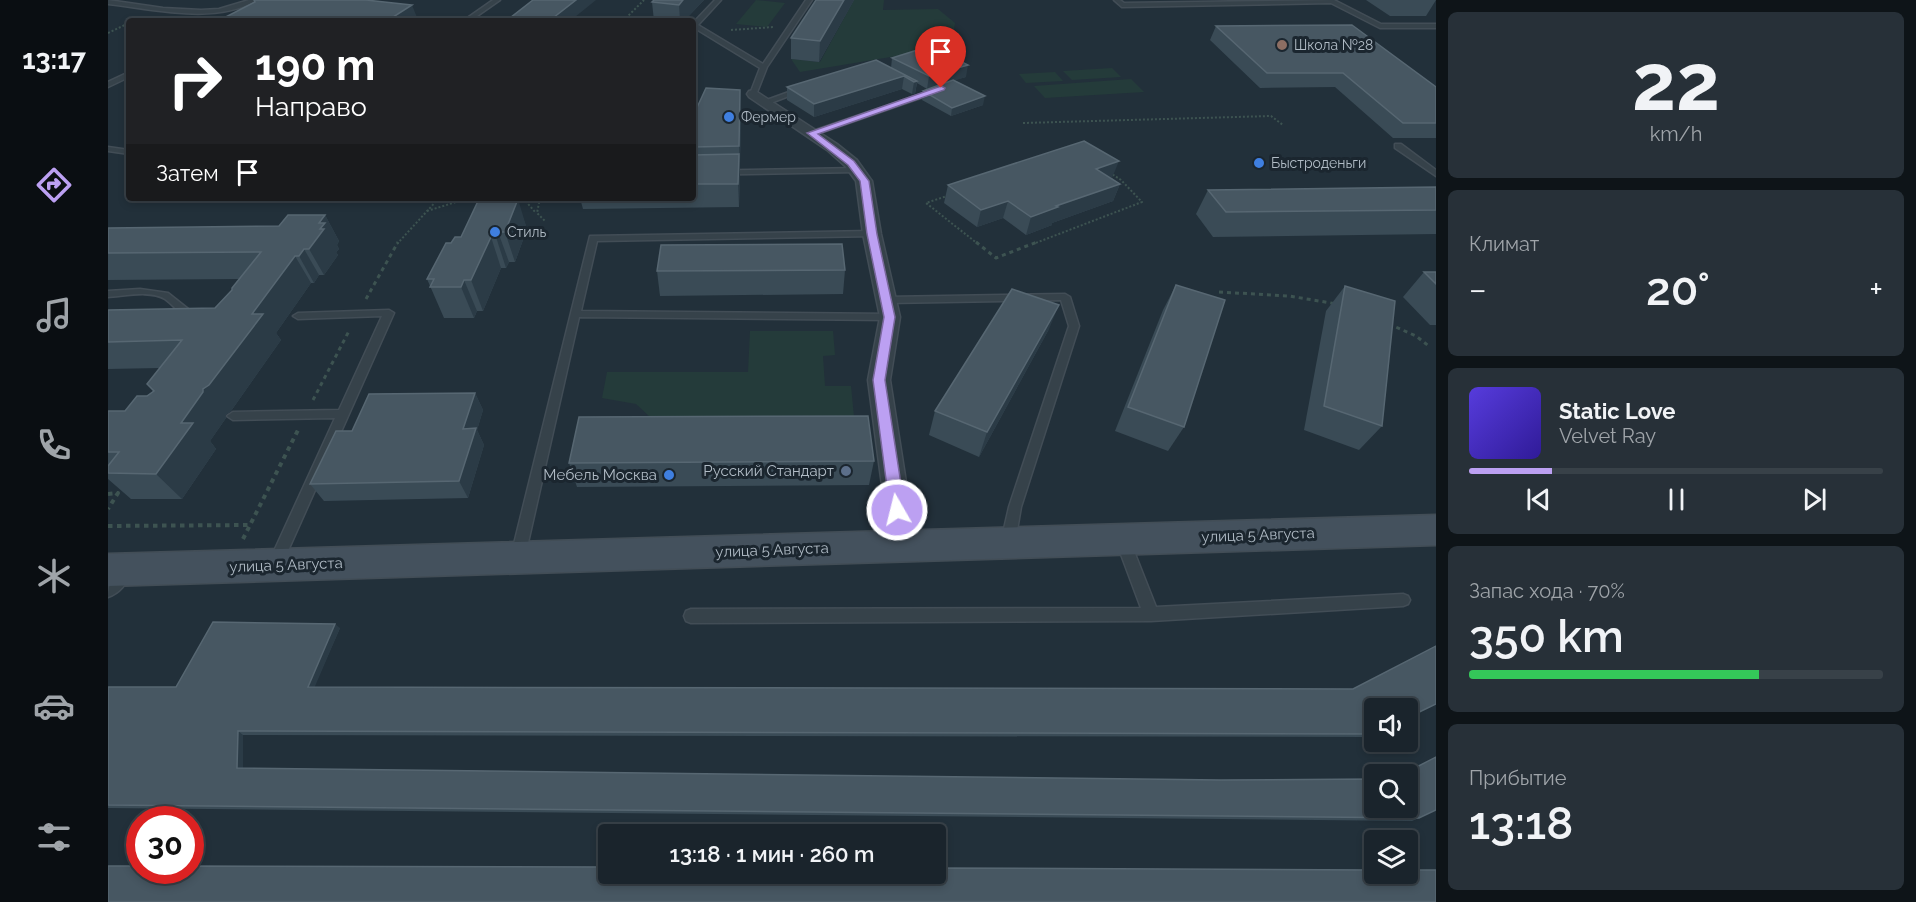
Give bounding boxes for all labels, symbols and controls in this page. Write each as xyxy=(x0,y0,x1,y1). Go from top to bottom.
pin xyxy=(915,26,966,88)
icon: arrive xyxy=(924,35,957,68)
place label: Школа №28 xyxy=(1294,37,1373,53)
text: 22 xyxy=(1632,37,1720,128)
marker: Школа №28 xyxy=(1275,38,1289,52)
text: 190 m xyxy=(255,41,375,90)
icon: right xyxy=(156,42,234,120)
text: 13:17 xyxy=(22,44,86,75)
text: Направо xyxy=(255,91,367,122)
place label: Фермер xyxy=(741,109,796,125)
marker: Фермер xyxy=(722,110,736,124)
text: km/h xyxy=(1650,122,1702,146)
place label: Быстроденьги xyxy=(1271,155,1366,171)
icon: arrive xyxy=(231,156,264,189)
marker: Быстроденьги xyxy=(1252,156,1266,170)
text: Затем xyxy=(156,160,219,186)
icon: directions xyxy=(33,164,75,206)
place label: Стиль xyxy=(507,224,547,240)
marker: Стиль xyxy=(488,225,502,239)
text: Климат xyxy=(1469,232,1539,256)
text: 20° xyxy=(1646,263,1710,316)
text: − xyxy=(1469,270,1487,309)
text: + xyxy=(1869,270,1883,309)
icon: music xyxy=(33,294,75,336)
text: Static Love xyxy=(1559,398,1676,424)
icon: phone xyxy=(33,424,75,466)
text: Velvet Ray xyxy=(1559,424,1656,448)
place label: Русский Стандарт xyxy=(703,462,834,480)
marker: Русский Стандарт xyxy=(839,464,853,478)
place label: Мебель Москва xyxy=(543,466,657,484)
marker: Мебель Москва xyxy=(662,468,676,482)
position arrow xyxy=(865,478,929,542)
icon: previous xyxy=(1522,483,1555,516)
icon: pause xyxy=(1660,483,1693,516)
icon: next xyxy=(1798,483,1831,516)
street label: улица 5 Августа xyxy=(1201,524,1315,546)
street label: улица 5 Августа xyxy=(715,539,829,561)
street label: улица 5 Августа xyxy=(229,554,343,576)
icon: climate xyxy=(33,555,75,597)
text: Запас хода · 70% xyxy=(1469,579,1625,603)
text: 350 km xyxy=(1469,610,1624,663)
icon: car xyxy=(33,685,75,727)
map controls xyxy=(1364,698,1418,884)
button: sound xyxy=(1364,698,1418,752)
button: search xyxy=(1364,764,1418,818)
text: Прибытие xyxy=(1469,766,1566,790)
text: 13:18 xyxy=(1469,797,1573,850)
speed limit sign: 30 xyxy=(126,806,204,884)
icon: filters xyxy=(33,816,75,858)
button: layers xyxy=(1364,830,1418,884)
text: 13:18 · 1 мин · 260 m xyxy=(670,841,874,867)

